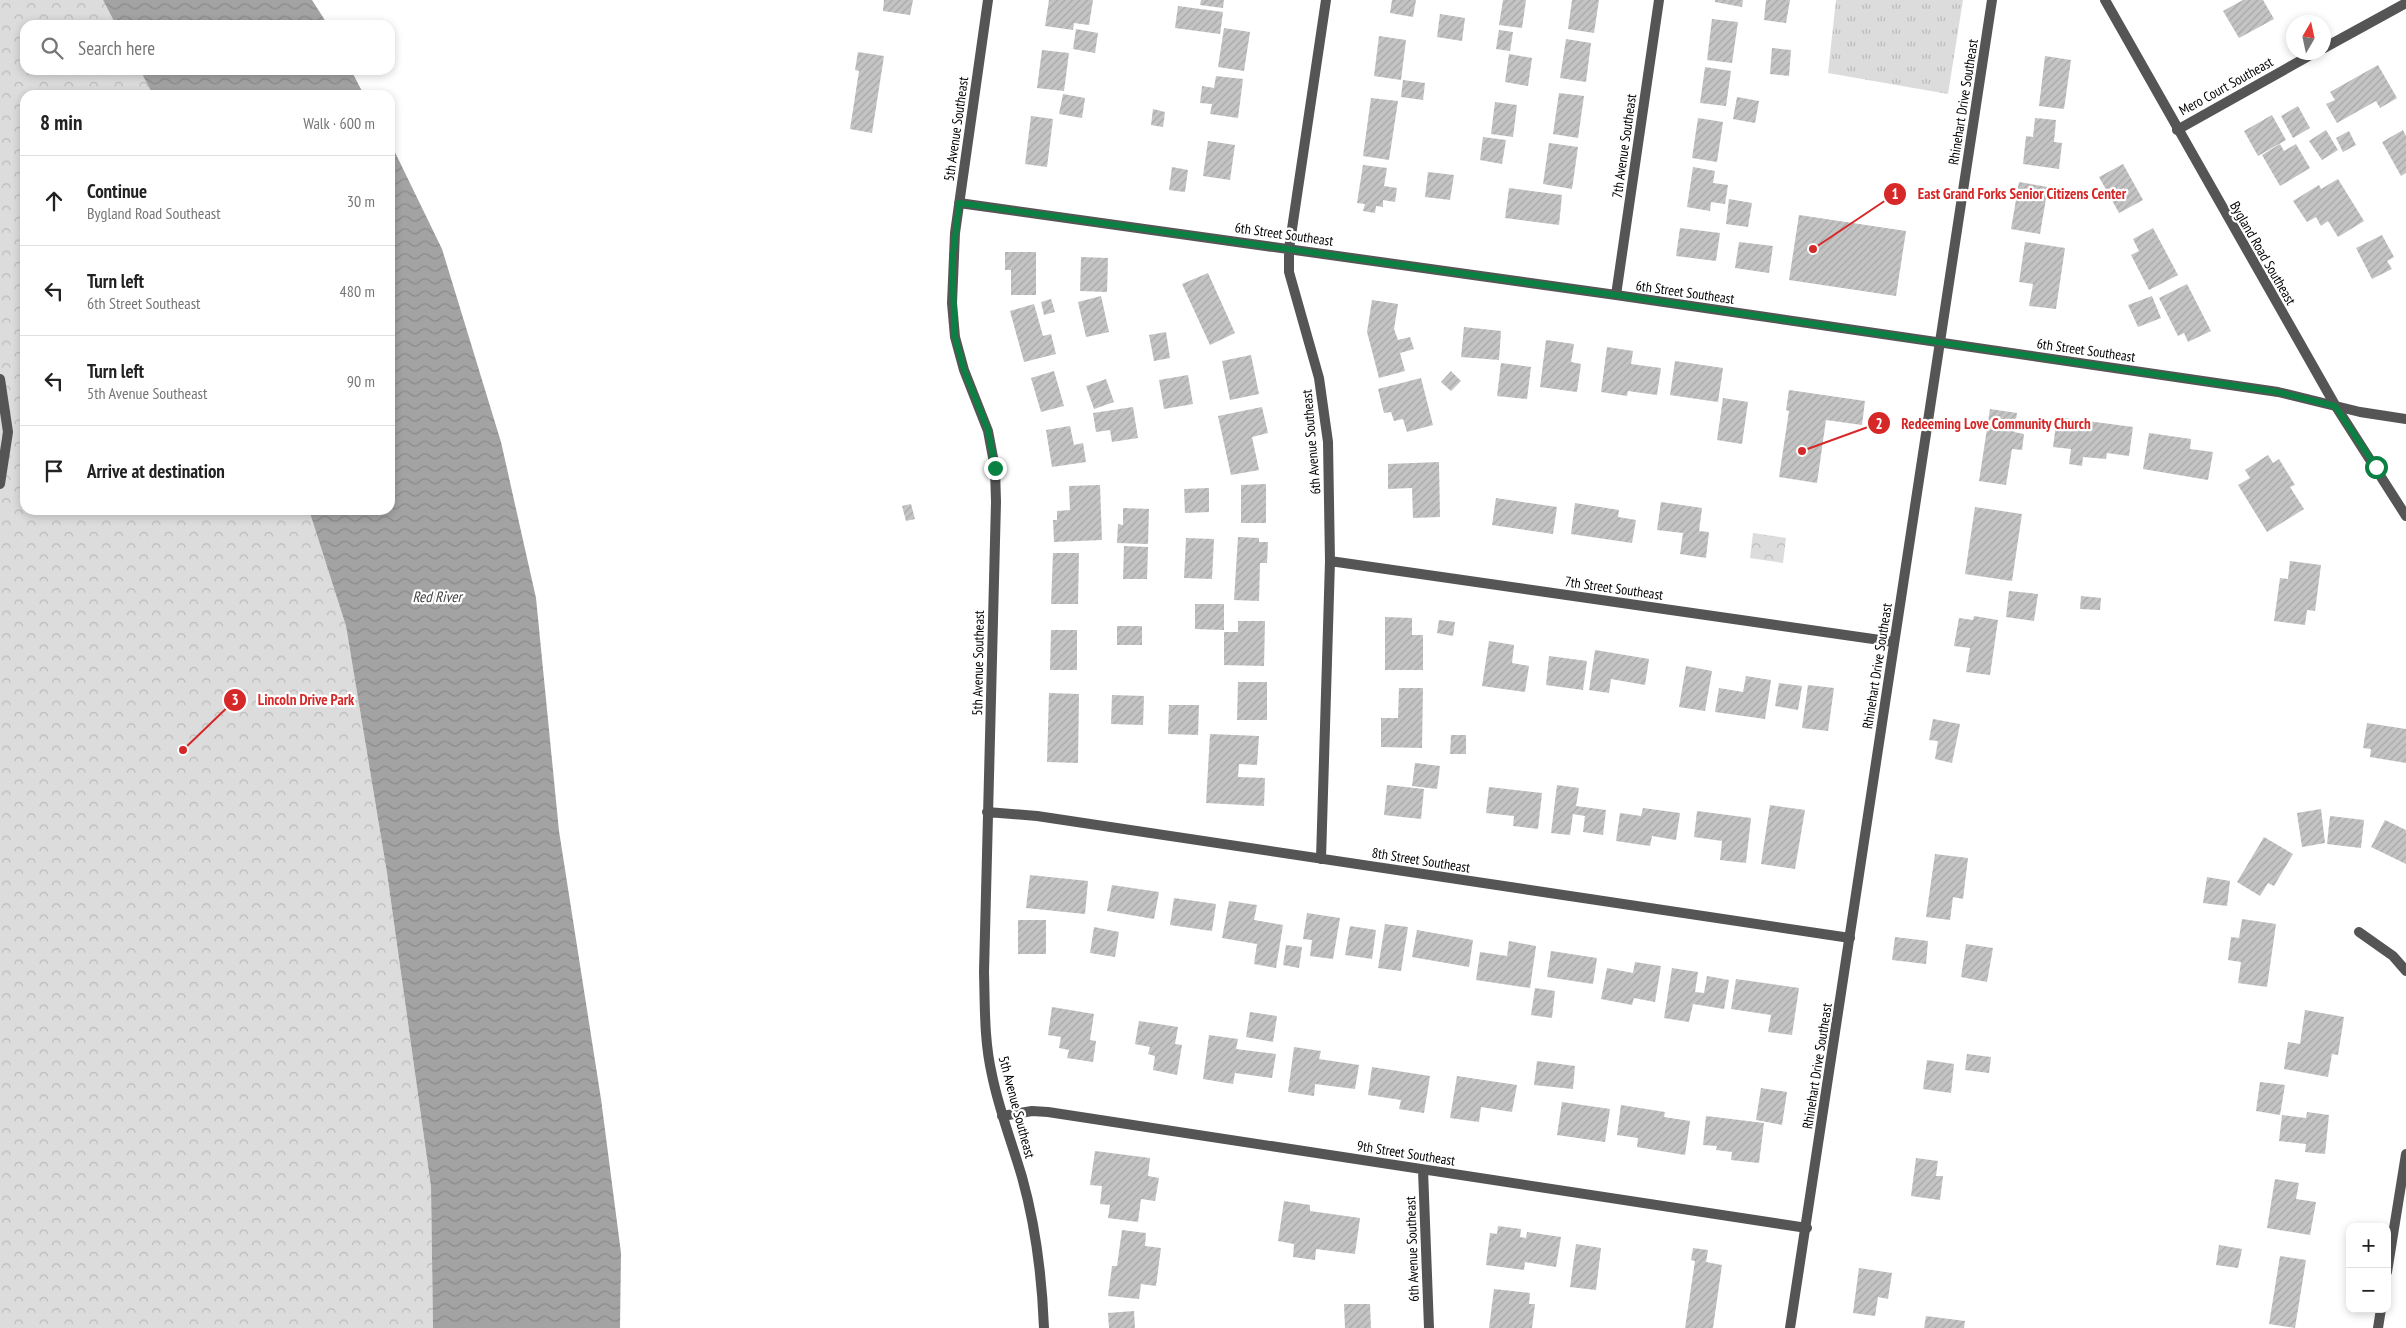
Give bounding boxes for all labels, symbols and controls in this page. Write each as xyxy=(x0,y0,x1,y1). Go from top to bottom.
north arrow xyxy=(2286,15,2331,60)
search box xyxy=(20,20,395,75)
icon: search xyxy=(38,34,66,62)
text: Search here xyxy=(78,36,155,60)
street label: Rhinehart Drive Southeast xyxy=(1944,38,1982,166)
street label: Mero Court Southeast xyxy=(2176,53,2276,119)
street label: 5th Avenue Southeast xyxy=(940,75,972,182)
street label: 7th Avenue Southeast xyxy=(1608,92,1640,199)
text: 8 min xyxy=(40,109,82,136)
text: Walk · 600 m xyxy=(303,113,375,133)
text: Continue xyxy=(87,179,147,203)
callout: East Grand Forks Senior Citizens Center xyxy=(1883,179,2137,209)
text: 1 xyxy=(1891,184,1899,203)
text: East Grand Forks Senior Citizens Center xyxy=(1918,184,2127,203)
icon: ahead xyxy=(40,187,68,215)
text: 30 m xyxy=(347,191,375,211)
street label: Bygland Road Southeast xyxy=(2226,198,2300,308)
text: Bygland Road Southeast xyxy=(87,203,221,223)
street label: 6th Street Southeast xyxy=(1234,218,1335,250)
text: Turn left xyxy=(87,269,144,293)
street label: 6th Street Southeast xyxy=(1635,276,1736,308)
icon: left xyxy=(40,277,68,305)
text: 480 m xyxy=(340,281,375,301)
text: 6th Street Southeast xyxy=(87,293,201,313)
street label: 6th Street Southeast xyxy=(2036,334,2137,366)
text: Turn left xyxy=(87,359,144,383)
icon: left xyxy=(40,367,68,395)
text: 90 m xyxy=(347,371,375,391)
text: 5th Avenue Southeast xyxy=(87,383,207,403)
street label: 6th Avenue Southeast xyxy=(1297,389,1325,495)
callout: Redeeming Love Community Church xyxy=(1866,408,2101,438)
text: 2 xyxy=(1875,414,1883,433)
text: Redeeming Love Community Church xyxy=(1901,414,2091,433)
route start xyxy=(2365,456,2388,479)
icon: arrive xyxy=(40,457,68,485)
route end xyxy=(984,457,1007,480)
text: Arrive at destination xyxy=(87,459,225,483)
street label: 7th Street Southeast xyxy=(1564,572,1665,604)
water label: Red River xyxy=(412,587,463,606)
street label: Rhinehart Drive Southeast xyxy=(1858,602,1896,730)
street label: 5th Avenue Southeast xyxy=(968,610,988,716)
callout: Lincoln Drive Park xyxy=(222,685,364,715)
text: 3 xyxy=(231,690,239,709)
text: Lincoln Drive Park xyxy=(258,690,355,709)
street label: 8th Street Southeast xyxy=(1371,843,1472,877)
street label: Rhinehart Drive Southeast xyxy=(1798,1002,1836,1130)
street label: 5th Avenue Southeast xyxy=(995,1054,1039,1160)
street label: 9th Street Southeast xyxy=(1356,1136,1457,1170)
street label: 6th Avenue Southeast xyxy=(1401,1196,1423,1302)
map controls xyxy=(2346,1223,2391,1313)
button: + xyxy=(2346,1223,2391,1268)
button: − xyxy=(2346,1268,2391,1313)

